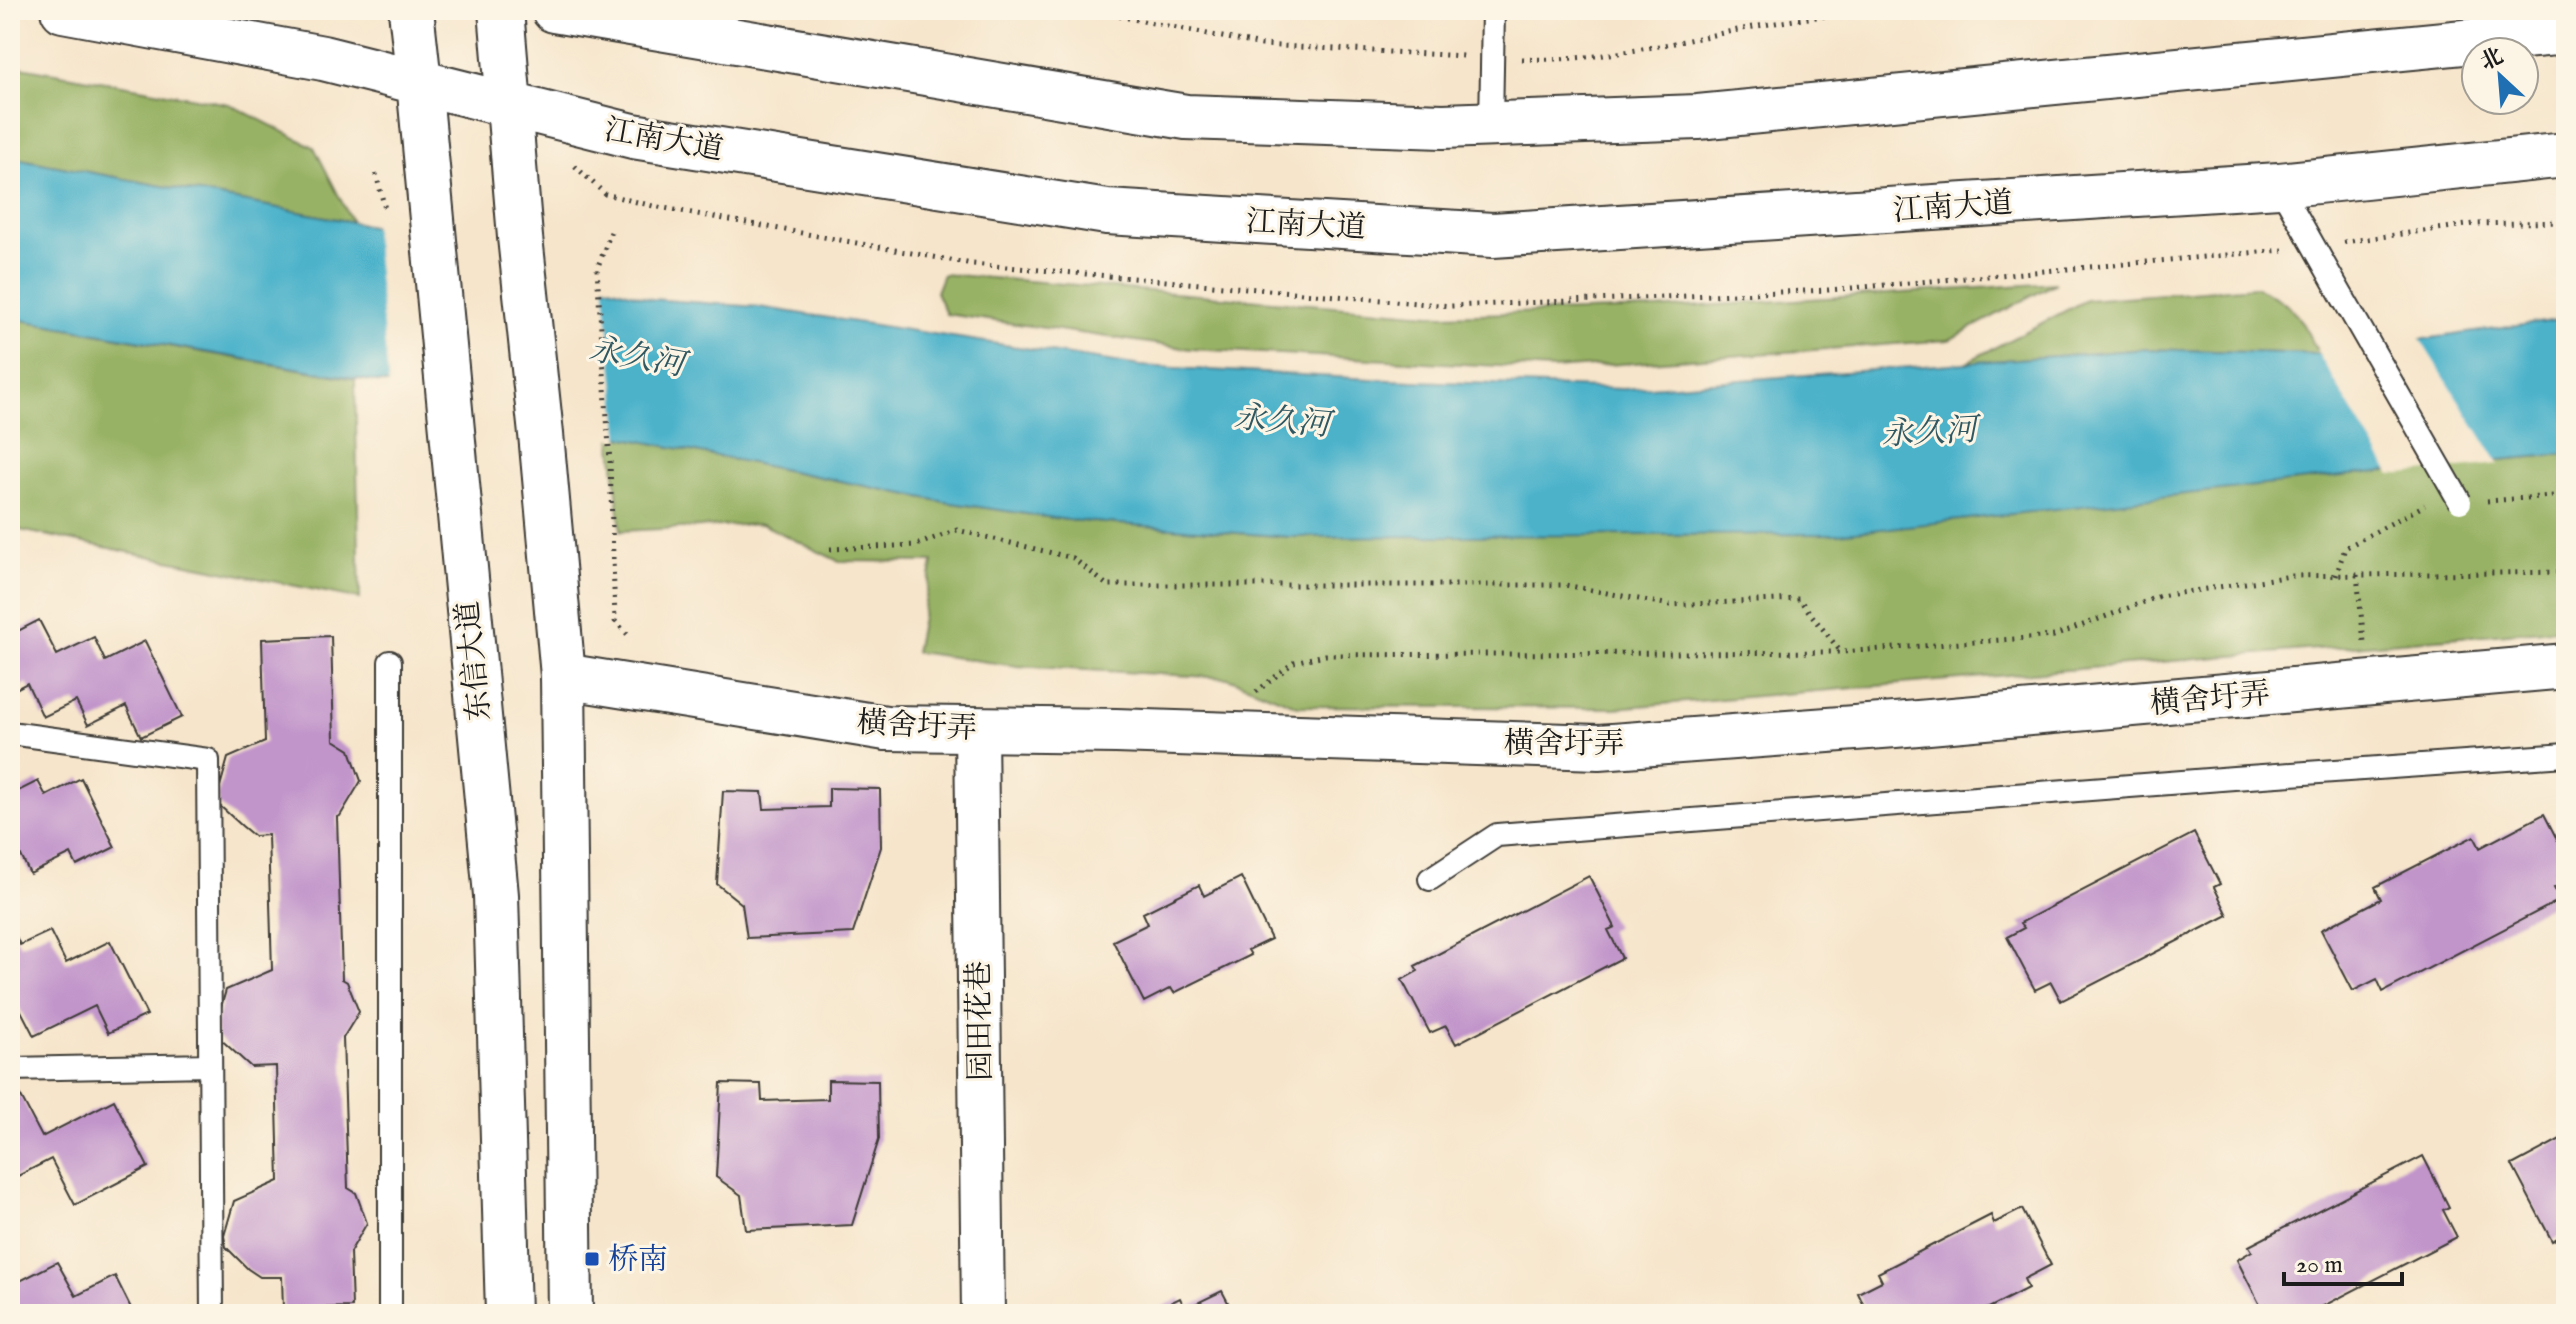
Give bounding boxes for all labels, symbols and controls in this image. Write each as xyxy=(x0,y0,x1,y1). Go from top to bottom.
north arrow xyxy=(2460,36,2540,116)
text: 北 xyxy=(2476,42,2508,77)
street label: 江南大道 xyxy=(601,112,726,170)
street label: 江南大道 xyxy=(1892,185,2014,231)
street label: 江南大道 xyxy=(1245,204,1367,248)
water label: 永久河 xyxy=(586,330,692,388)
water label: 永久河 xyxy=(1232,398,1336,448)
water label: 永久河 xyxy=(1880,410,1983,456)
street label: 东信大道 xyxy=(450,599,500,722)
street label: 横舍圩弄 xyxy=(2149,676,2272,724)
street label: 横舍圩弄 xyxy=(856,705,978,749)
street label: 横舍圩弄 xyxy=(1504,726,1624,764)
street label: 园田花巷 xyxy=(961,961,1001,1081)
scale bar xyxy=(2284,1236,2402,1286)
place label: 桥南 xyxy=(608,1242,668,1280)
marker: 桥南 xyxy=(583,1250,601,1268)
text: 20 m xyxy=(2296,1250,2343,1281)

